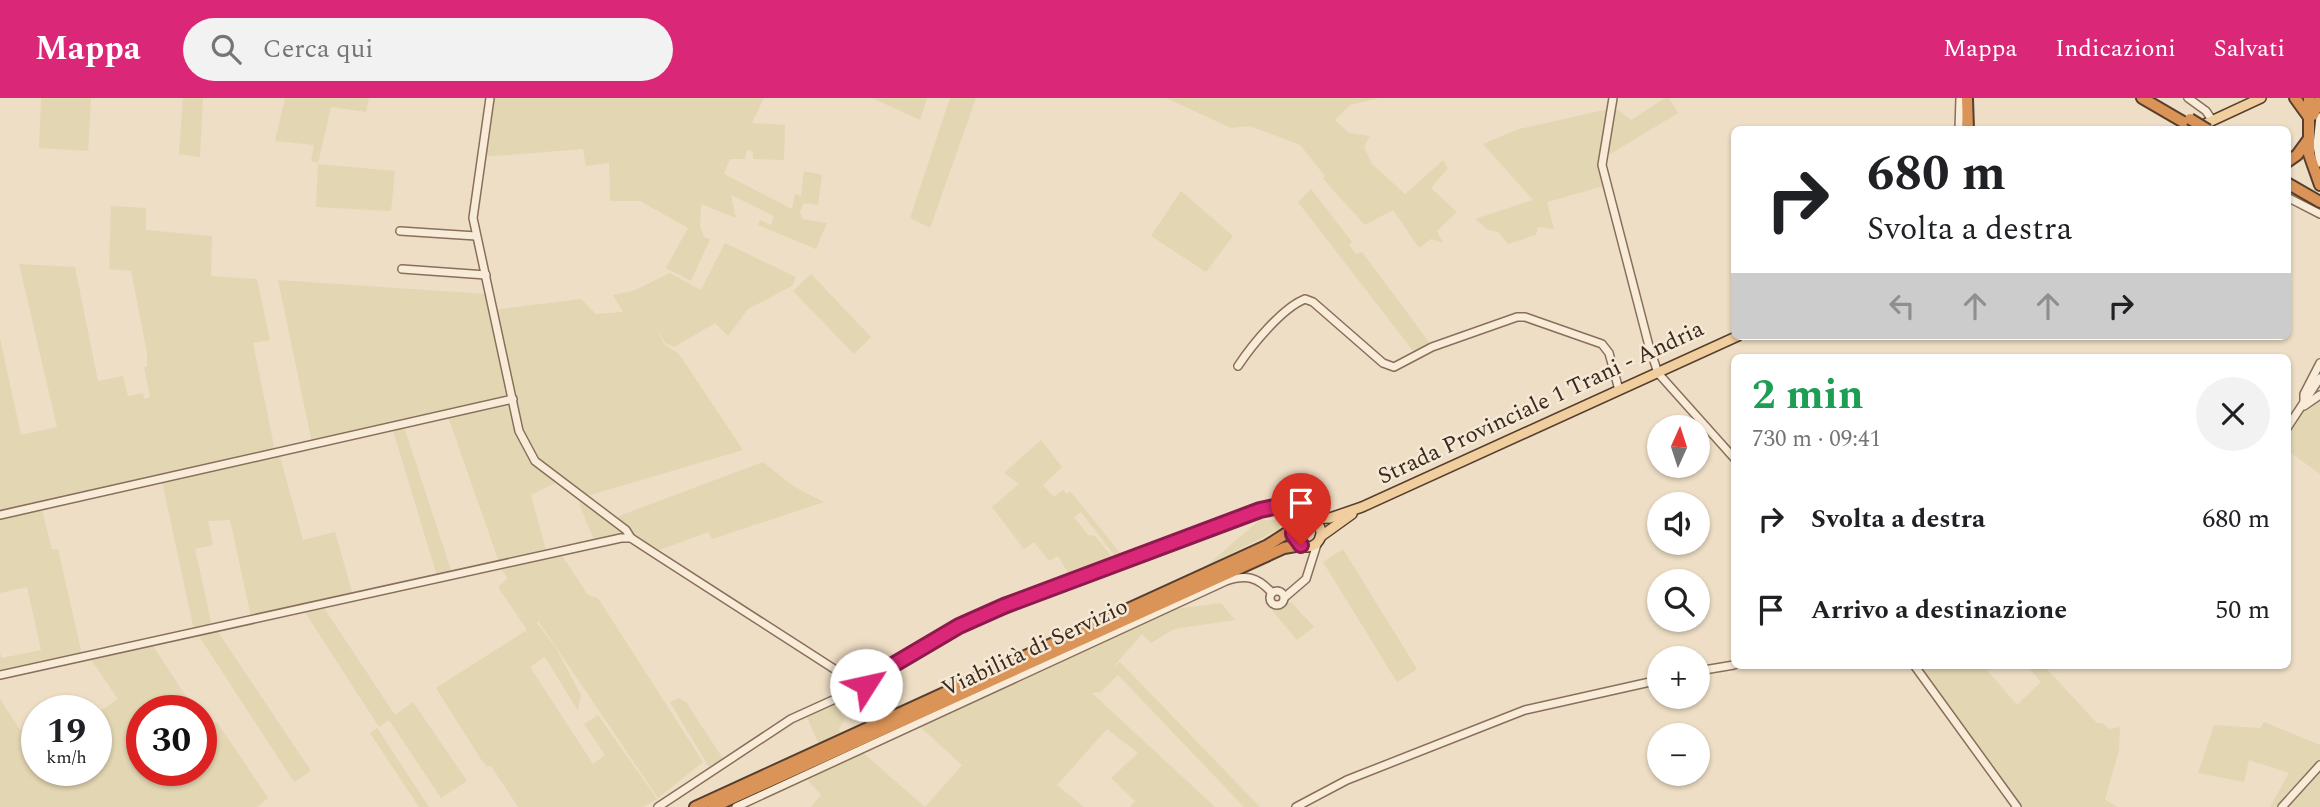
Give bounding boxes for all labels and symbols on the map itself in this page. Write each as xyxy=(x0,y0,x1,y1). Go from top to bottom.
street label: Strada Provinciale 1 Trani - Andria xyxy=(1372,312,1710,494)
north arrow xyxy=(1647,415,1710,478)
pin xyxy=(1271,473,1331,545)
street label: Viabilità di Servizio xyxy=(936,589,1134,707)
position arrow xyxy=(829,648,903,722)
speed limit sign: 30 xyxy=(126,695,217,786)

